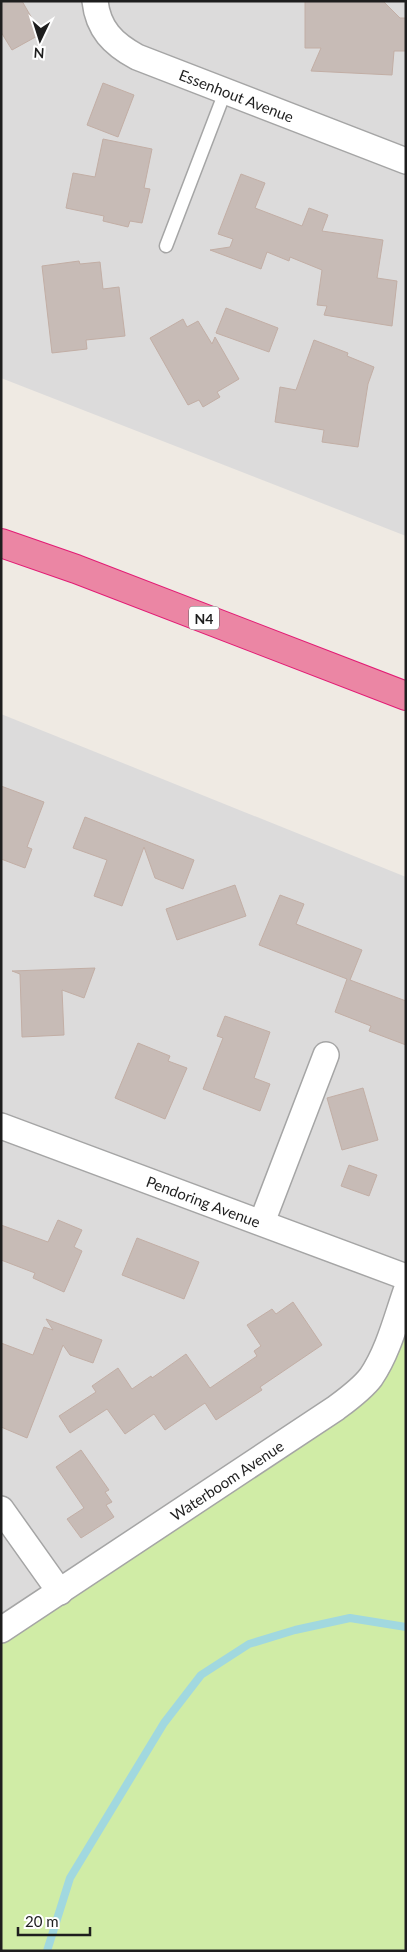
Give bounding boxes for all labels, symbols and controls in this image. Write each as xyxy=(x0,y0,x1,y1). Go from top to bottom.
north arrow xyxy=(15,15,65,65)
text: N xyxy=(33,45,45,62)
street label: Essenhout Avenue xyxy=(177,65,296,126)
road number: N4 xyxy=(189,606,219,630)
street label: Pendoring Avenue xyxy=(144,1172,263,1231)
street label: Waterboom Avenue xyxy=(167,1436,287,1524)
scale bar xyxy=(18,1904,90,1936)
text: 20 m xyxy=(25,1912,59,1930)

